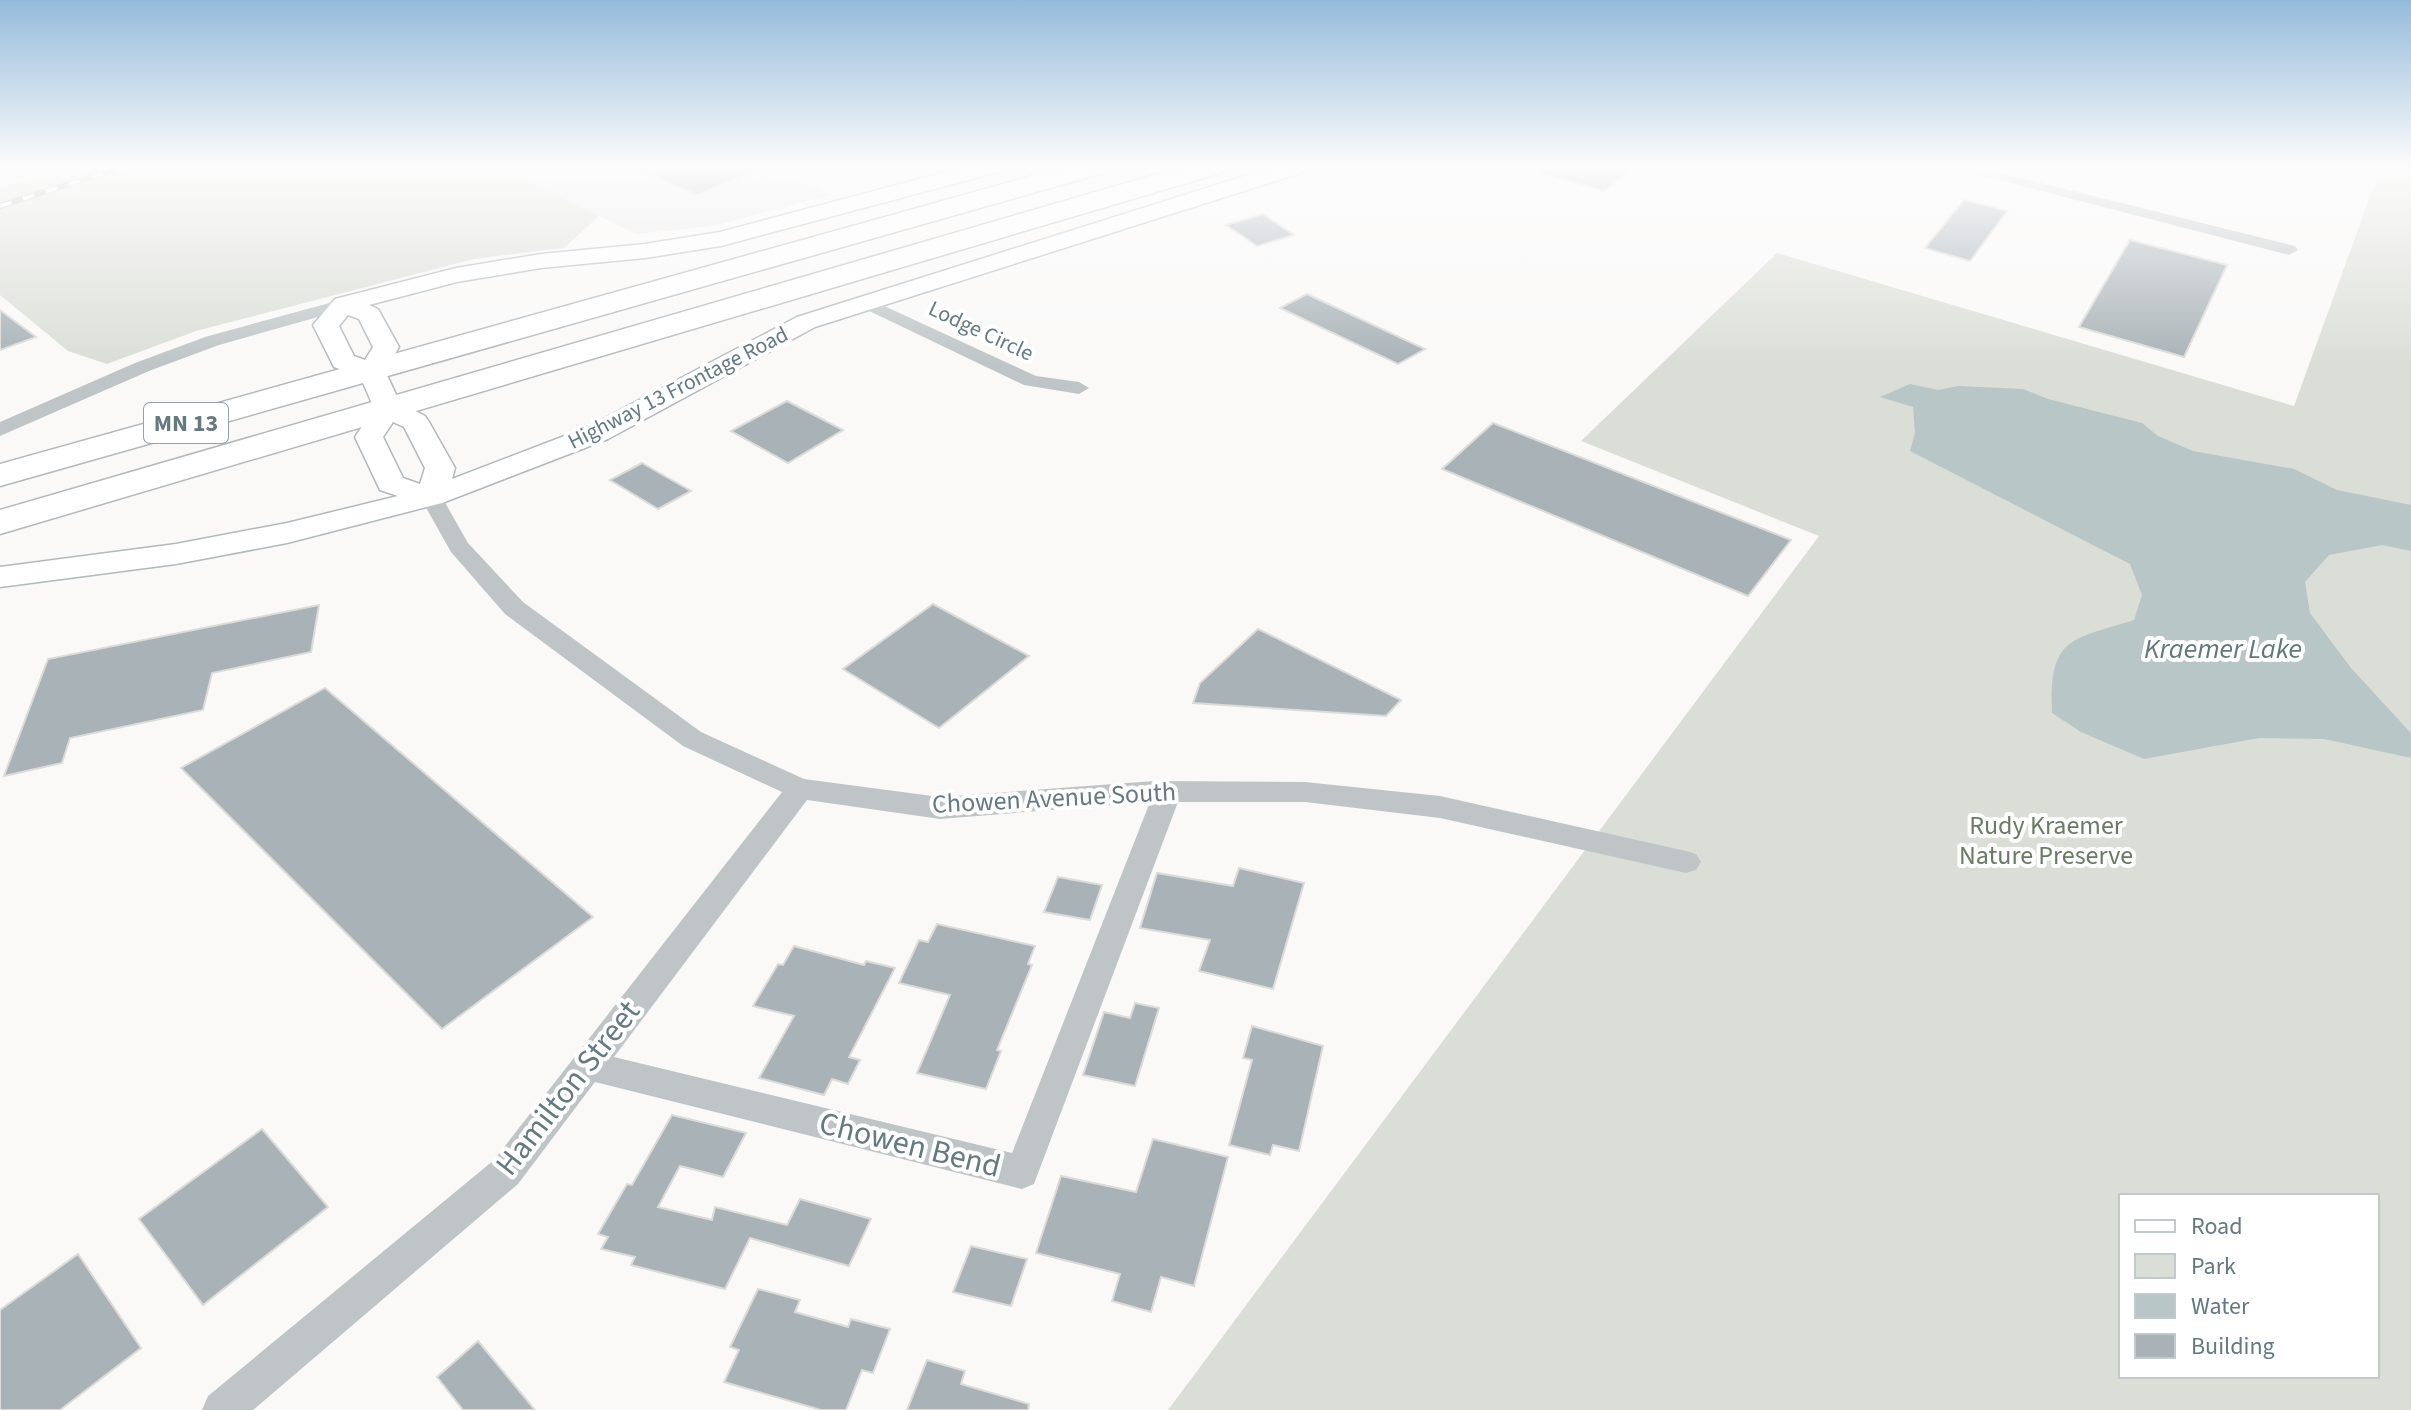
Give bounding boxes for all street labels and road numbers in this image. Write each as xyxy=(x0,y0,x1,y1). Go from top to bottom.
street label: Lodge Circle xyxy=(923,293,1039,369)
street label: Highway 13 Frontage Road xyxy=(562,318,794,458)
road number: MN 13 xyxy=(144,403,228,443)
street label: Chowen Avenue South xyxy=(931,773,1177,823)
street label: Hamilton Street xyxy=(485,990,651,1185)
street label: Chowen Bend xyxy=(814,1100,1006,1190)

